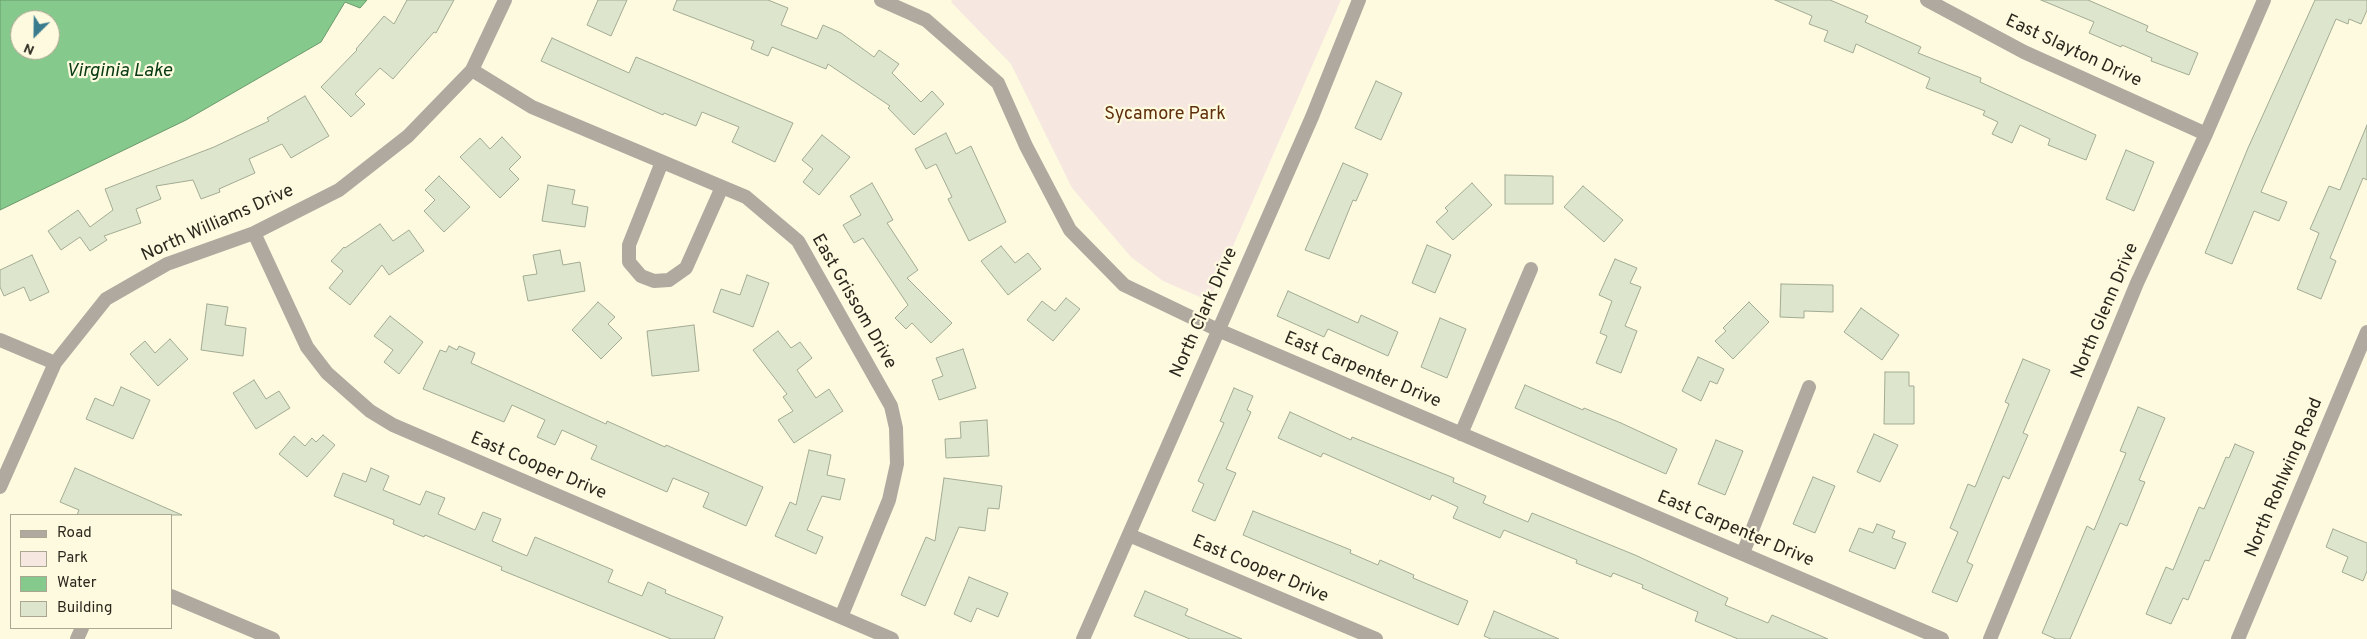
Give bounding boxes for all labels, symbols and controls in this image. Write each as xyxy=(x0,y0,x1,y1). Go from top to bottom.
north arrow xyxy=(10,10,60,60)
street label: East Slayton Drive xyxy=(2002,11,2144,93)
text: N xyxy=(21,39,37,58)
water label: Virginia Lake xyxy=(66,61,172,83)
park label: Sycamore Park xyxy=(1104,104,1226,126)
street label: North Williams Drive xyxy=(138,181,298,267)
street label: East Grissom Drive xyxy=(806,231,900,373)
street label: North Glenn Drive xyxy=(2068,240,2144,382)
street label: North Clark Drive xyxy=(1167,245,1243,381)
street label: East Carpenter Drive xyxy=(1280,328,1444,414)
street label: North Rohlwing Road xyxy=(2242,395,2328,561)
street label: East Cooper Drive xyxy=(467,429,609,505)
street label: East Carpenter Drive xyxy=(1653,487,1817,573)
legend xyxy=(10,514,172,629)
text: Road xyxy=(57,524,92,543)
street label: East Cooper Drive xyxy=(1189,532,1331,608)
text: Park xyxy=(57,549,88,568)
text: Water xyxy=(57,574,96,593)
text: Building xyxy=(57,599,112,618)

